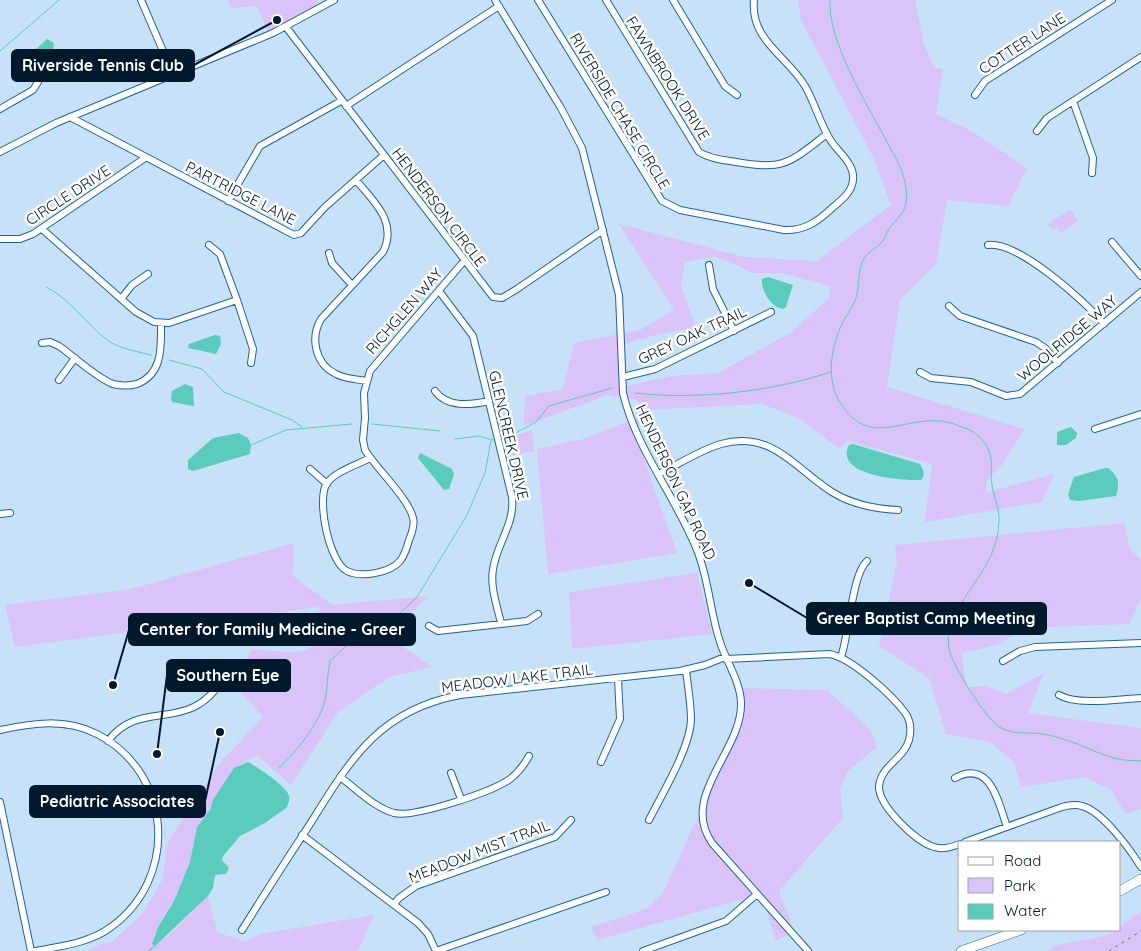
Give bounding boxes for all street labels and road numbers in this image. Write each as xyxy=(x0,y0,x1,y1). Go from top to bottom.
street label: COTTER LANE xyxy=(975,8,1069,78)
street label: FAWNBROOK DRIVE xyxy=(622,12,714,144)
street label: RIVERSIDE CHASE CIRCLE xyxy=(566,29,674,193)
street label: HENDERSON CIRCLE xyxy=(388,144,490,270)
street label: PARTRIDGE LANE xyxy=(182,157,300,229)
street label: CIRCLE DRIVE xyxy=(22,161,114,229)
street label: RICHGLEN WAY xyxy=(361,264,447,358)
street label: WOOLRIDGE WAY xyxy=(1013,290,1121,385)
street label: GREY OAK TRAIL xyxy=(635,302,749,368)
street label: GLENCREEK DRIVE xyxy=(485,369,533,501)
street label: HENDERSON GAP ROAD xyxy=(632,401,721,563)
street label: MEADOW LAKE TRAIL xyxy=(440,659,594,697)
street label: MEADOW MIST TRAIL xyxy=(406,815,552,887)

